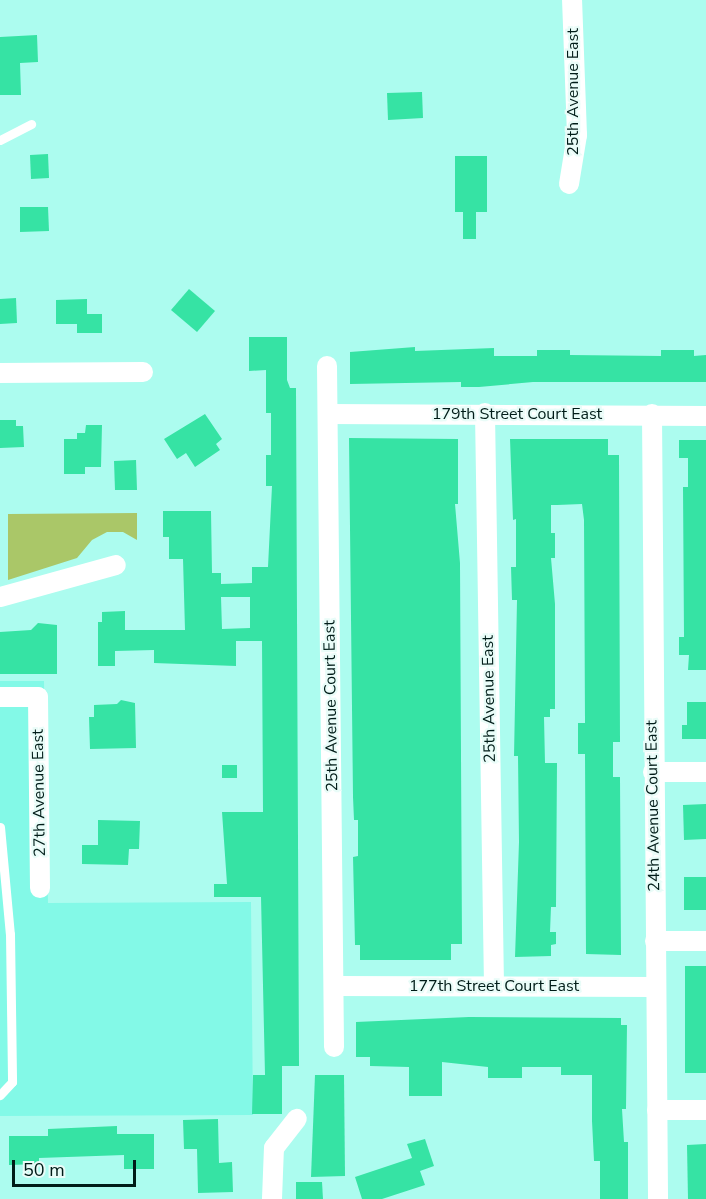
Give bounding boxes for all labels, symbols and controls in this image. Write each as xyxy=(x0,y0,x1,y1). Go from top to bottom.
street label: 25th Avenue East xyxy=(563,28,583,156)
street label: 179th Street Court East xyxy=(432,404,602,424)
street label: 25th Avenue Court East xyxy=(320,620,342,792)
street label: 25th Avenue East xyxy=(478,635,500,763)
street label: 24th Avenue Court East xyxy=(642,720,664,892)
street label: 27th Avenue East xyxy=(28,729,50,857)
street label: 177th Street Court East xyxy=(409,976,579,996)
scale bar xyxy=(15,1148,140,1186)
text: 50 m xyxy=(23,1158,65,1182)

